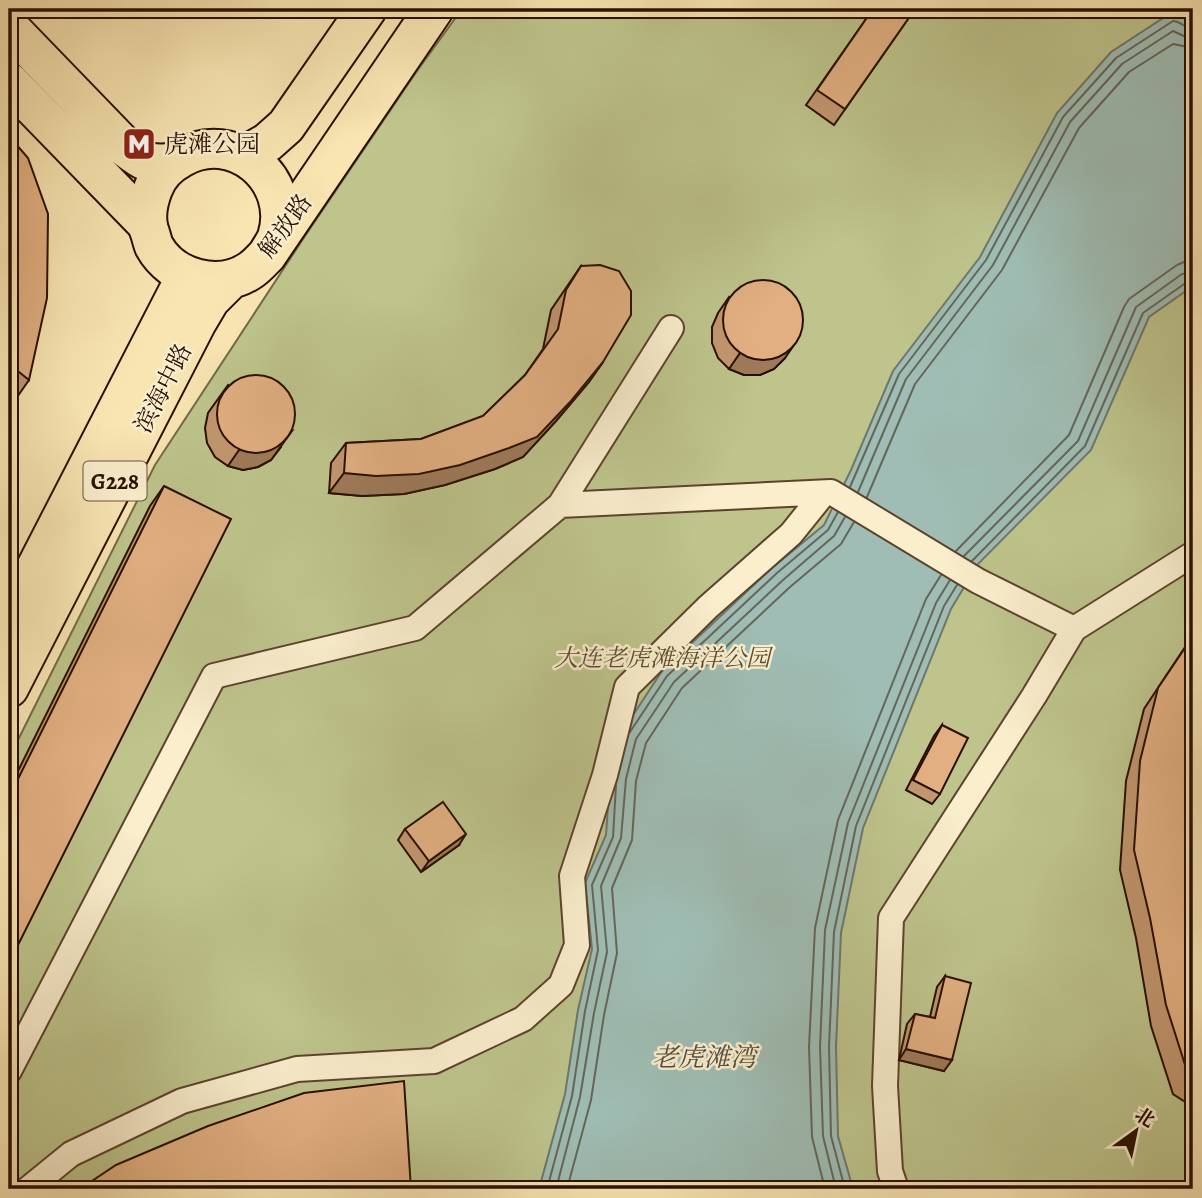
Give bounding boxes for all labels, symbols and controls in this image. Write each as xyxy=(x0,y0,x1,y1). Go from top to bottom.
metro station icon: 虎滩公园 xyxy=(120,125,158,163)
place label: 虎滩公园 xyxy=(164,128,260,160)
street label: 解放路 xyxy=(251,187,319,265)
street label: 滨海中路 xyxy=(127,338,199,438)
road number: G228 xyxy=(83,461,146,500)
park label: 大连老虎滩海洋公园 xyxy=(554,642,774,674)
water label: 老虎滩湾 xyxy=(652,1040,760,1075)
north arrow xyxy=(1100,1096,1170,1166)
text: 北 xyxy=(1130,1102,1160,1134)

